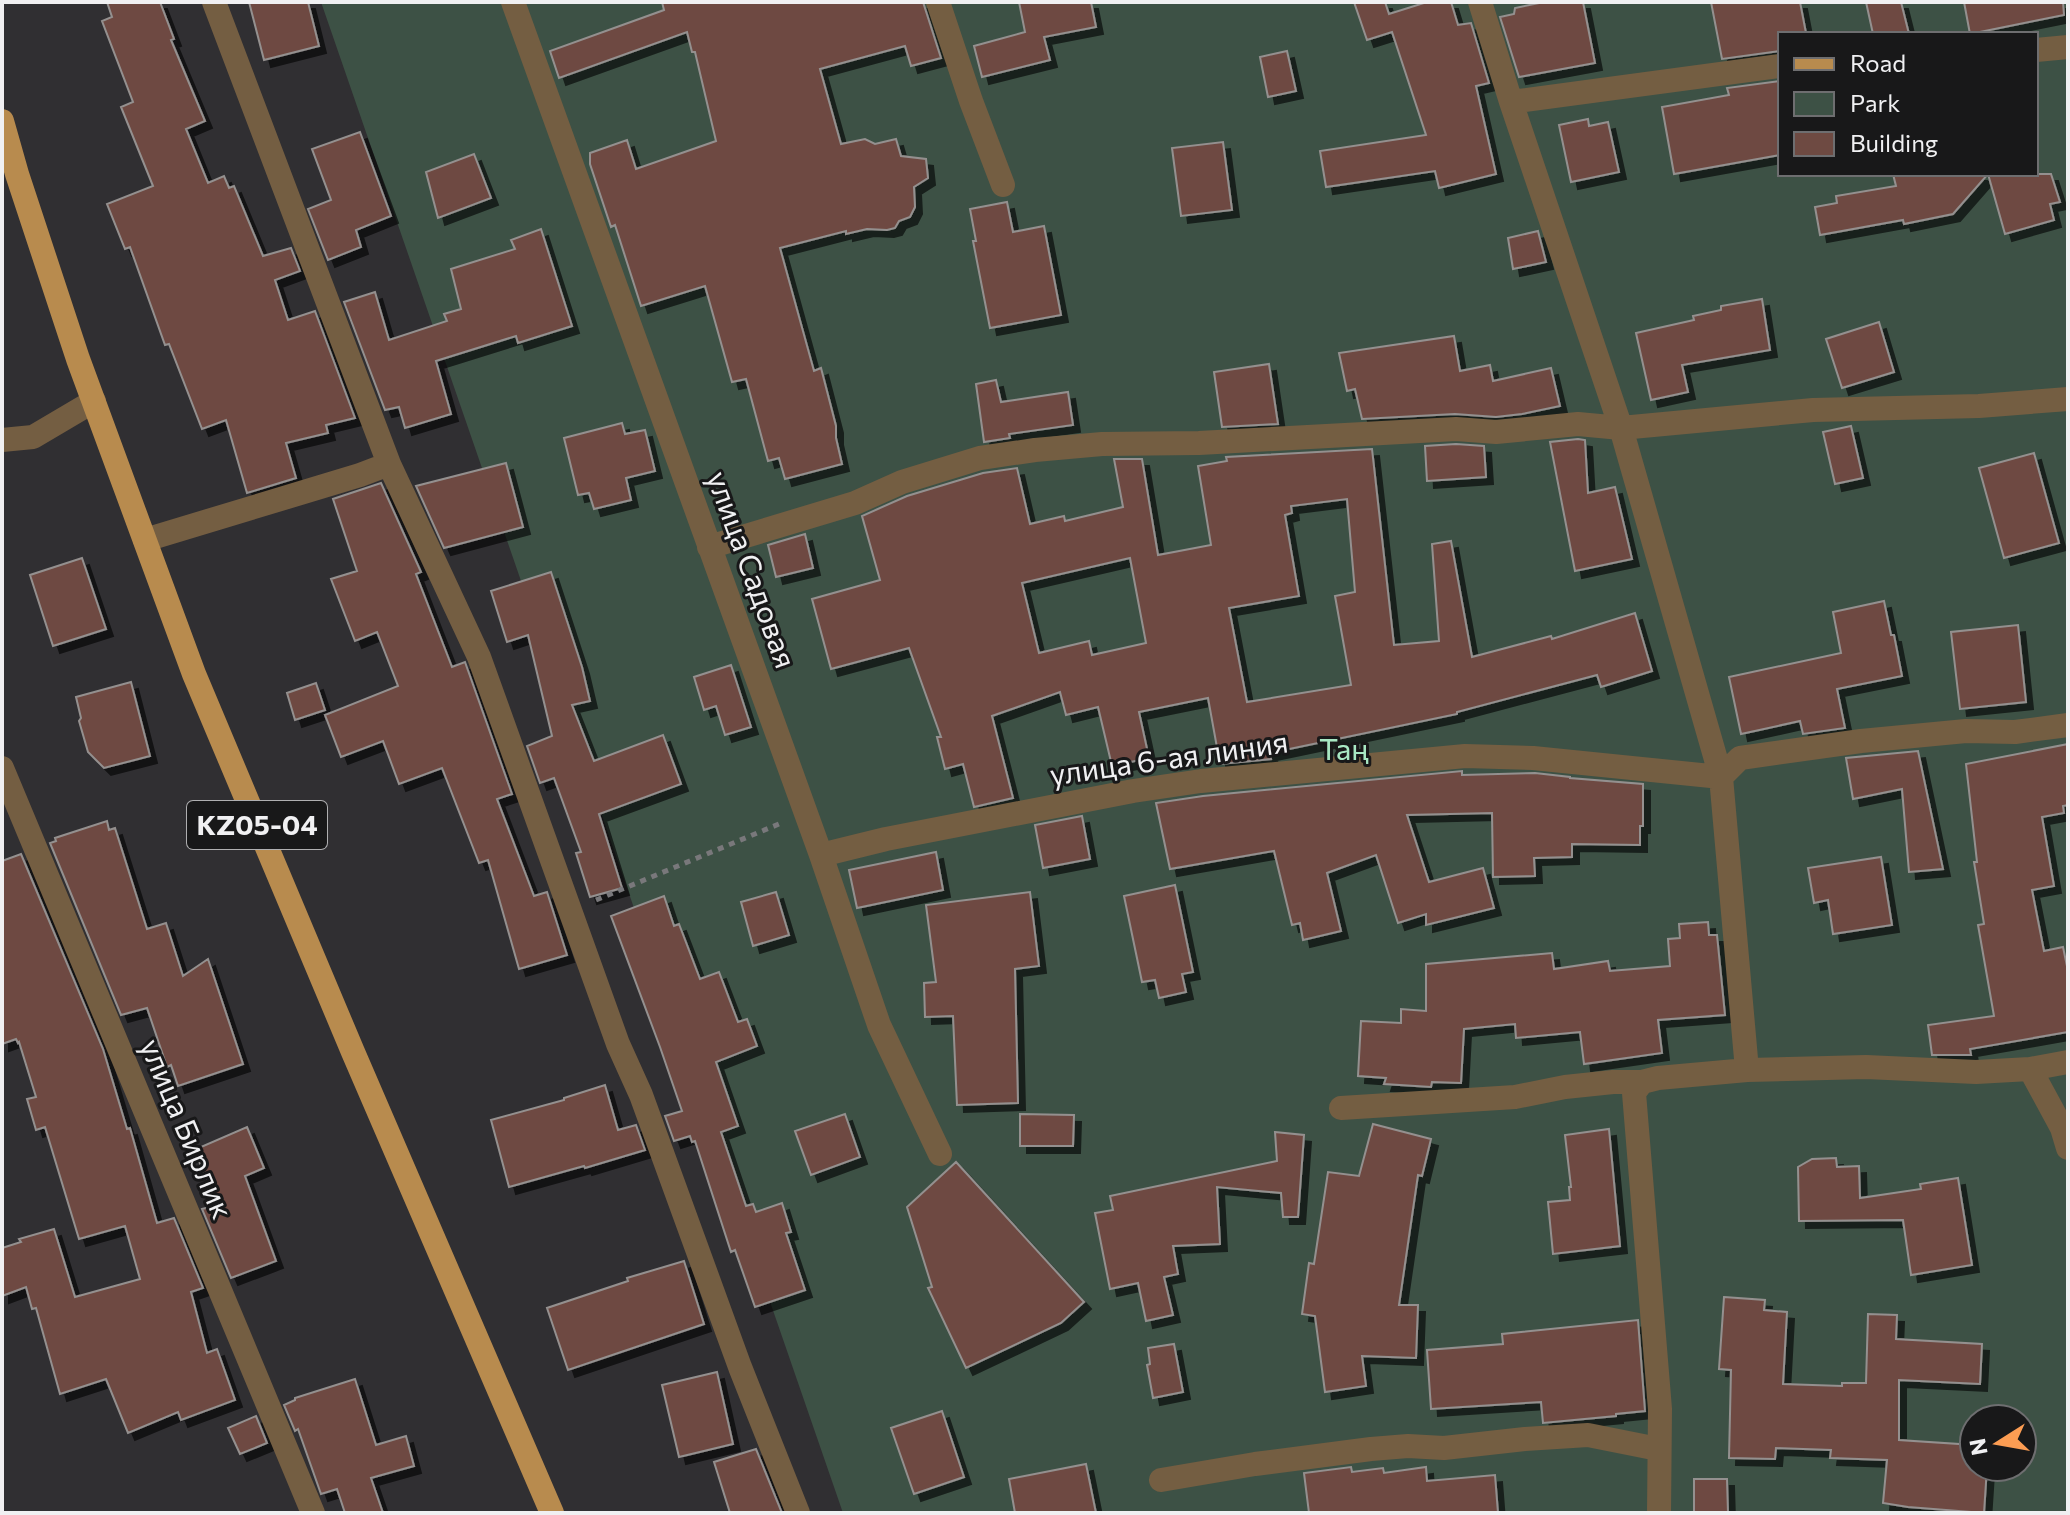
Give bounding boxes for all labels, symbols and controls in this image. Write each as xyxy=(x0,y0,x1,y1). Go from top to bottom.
legend xyxy=(1778,32,2038,176)
text: Road xyxy=(1850,48,1906,77)
text: Park xyxy=(1850,88,1900,117)
text: Building xyxy=(1850,128,1938,157)
street label: улица Садовая xyxy=(701,466,806,673)
street label: улица 6-ая линия xyxy=(1047,721,1290,792)
park label: Таң xyxy=(1319,729,1369,766)
road number: KZ05-04 xyxy=(187,801,327,849)
street label: улица Бирлик xyxy=(134,1032,243,1224)
north arrow xyxy=(1958,1403,2038,1483)
text: N xyxy=(1963,1436,1993,1458)

